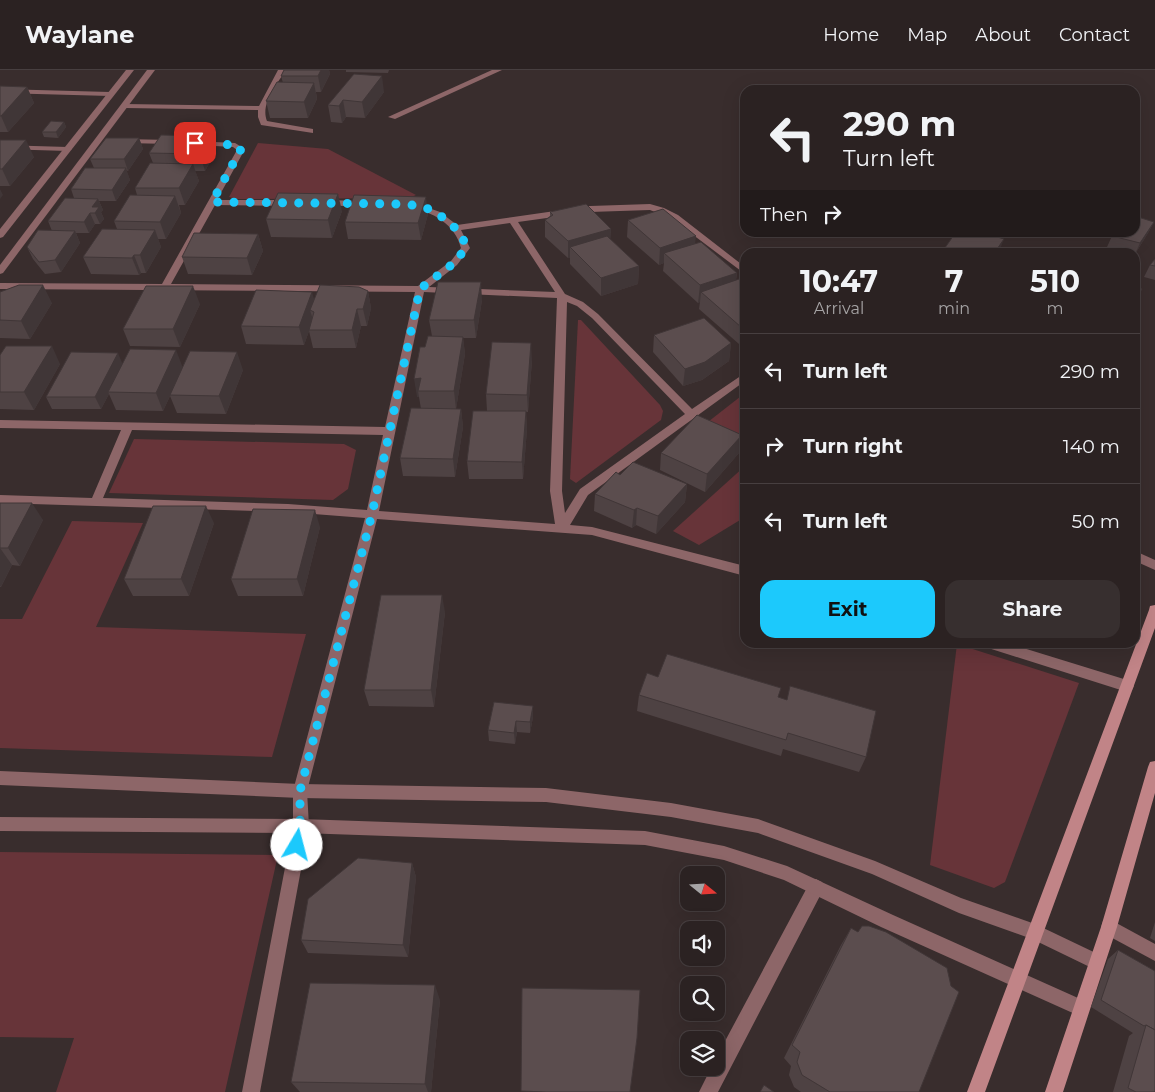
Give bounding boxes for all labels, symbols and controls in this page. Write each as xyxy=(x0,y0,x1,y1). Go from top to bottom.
text: Waylane xyxy=(25,20,134,49)
text: Home xyxy=(823,24,879,46)
text: Map xyxy=(907,24,947,46)
text: About xyxy=(975,24,1031,46)
text: Contact xyxy=(1059,24,1130,46)
text: 290 m xyxy=(843,102,956,145)
icon: left xyxy=(760,105,825,170)
pin xyxy=(174,122,216,164)
icon: arrive xyxy=(181,129,209,157)
text: Turn left xyxy=(843,145,935,172)
icon: right xyxy=(818,200,846,228)
text: Then xyxy=(760,203,808,226)
text: 10:47 xyxy=(800,263,878,300)
text: 7 xyxy=(945,263,963,300)
text: 510 xyxy=(1030,263,1080,300)
text: Arrival xyxy=(814,299,864,318)
text: min xyxy=(938,299,970,318)
text: m xyxy=(1047,299,1064,318)
icon: left xyxy=(760,357,788,385)
text: Turn left xyxy=(803,360,888,383)
text: 290 m xyxy=(1060,360,1120,383)
icon: right xyxy=(760,432,788,460)
text: Turn right xyxy=(803,435,903,458)
text: 140 m xyxy=(1063,435,1120,458)
icon: left xyxy=(760,507,788,535)
text: Turn left xyxy=(803,510,888,533)
text: 50 m xyxy=(1072,510,1120,533)
button: Exit xyxy=(760,580,935,638)
button: Share xyxy=(945,580,1120,638)
position arrow xyxy=(270,818,322,870)
north arrow xyxy=(680,866,725,911)
map controls xyxy=(680,866,725,1076)
button: sound xyxy=(680,921,725,966)
button: search xyxy=(680,976,725,1021)
button: layers xyxy=(680,1031,725,1076)

